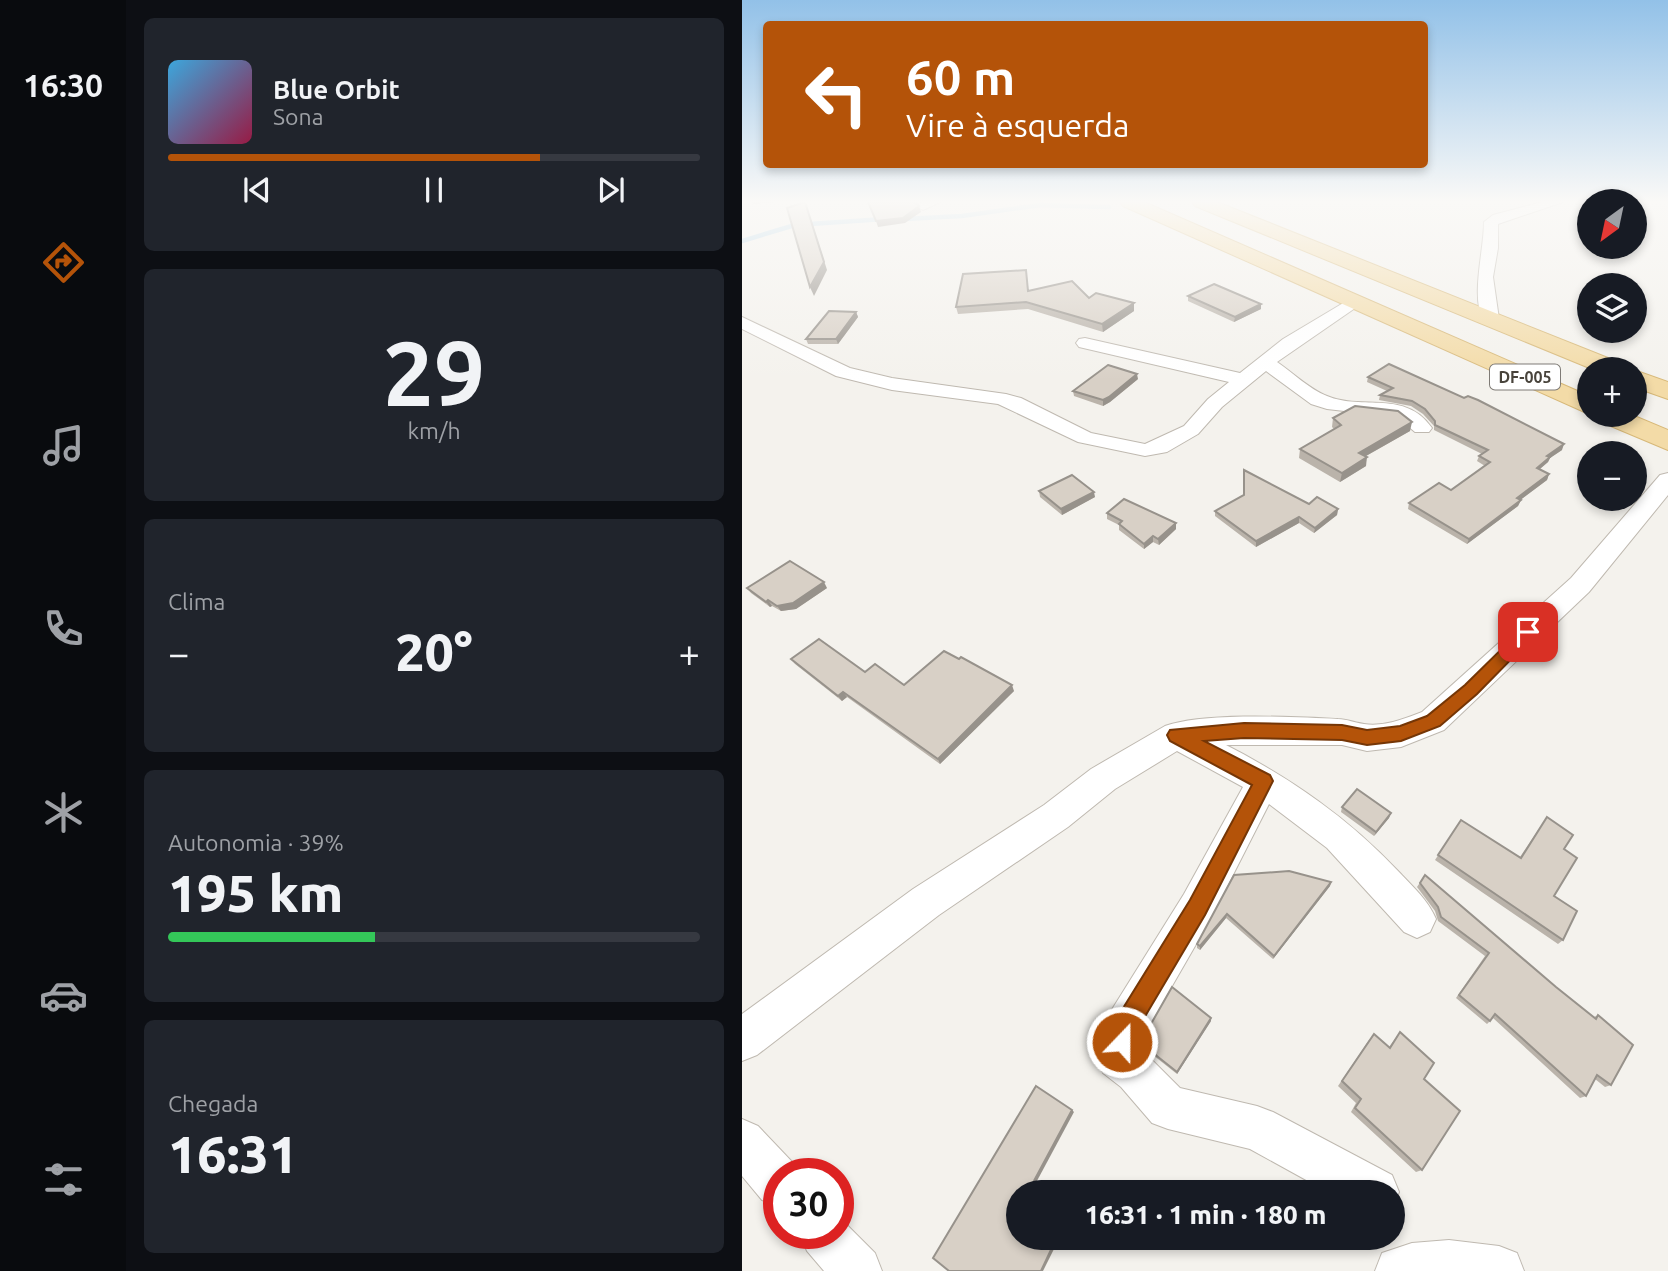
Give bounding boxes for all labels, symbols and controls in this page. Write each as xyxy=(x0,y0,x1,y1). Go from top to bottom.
icon: left xyxy=(791,49,882,140)
text: 60 m xyxy=(906,49,1015,104)
text: 16:30 xyxy=(23,67,103,103)
text: Blue Orbit xyxy=(273,75,400,104)
text: Sona xyxy=(273,104,323,129)
text: Vire à esquerda xyxy=(906,107,1129,143)
icon: previous xyxy=(238,171,276,209)
icon: pause xyxy=(415,171,453,209)
icon: next xyxy=(592,171,630,209)
north arrow xyxy=(1577,189,1647,259)
map controls xyxy=(1577,189,1647,511)
icon: directions xyxy=(39,238,88,287)
button: layers xyxy=(1577,273,1647,343)
text: 29 xyxy=(383,321,485,423)
button: + xyxy=(1577,357,1647,427)
road number: DF-005 xyxy=(1490,364,1560,390)
text: km/h xyxy=(407,418,461,443)
icon: music xyxy=(39,421,88,470)
button: − xyxy=(1577,441,1647,511)
text: Clima xyxy=(168,589,225,614)
pin xyxy=(1498,602,1558,662)
icon: phone xyxy=(39,604,88,653)
icon: arrive xyxy=(1509,613,1547,651)
text: 20° xyxy=(395,623,473,681)
text: − xyxy=(168,632,189,674)
text: + xyxy=(679,632,700,674)
icon: climate xyxy=(39,788,88,837)
text: Autonomia · 39% xyxy=(168,830,344,855)
text: 195 km xyxy=(168,864,343,922)
icon: car xyxy=(39,971,88,1020)
position arrow xyxy=(1085,1005,1159,1079)
text: Chegada xyxy=(168,1091,258,1116)
text: 16:31 xyxy=(168,1125,298,1183)
icon: filters xyxy=(39,1155,88,1204)
speed limit sign: 30 xyxy=(763,1158,854,1249)
text: 16:31 · 1 min · 180 m xyxy=(1085,1200,1326,1229)

